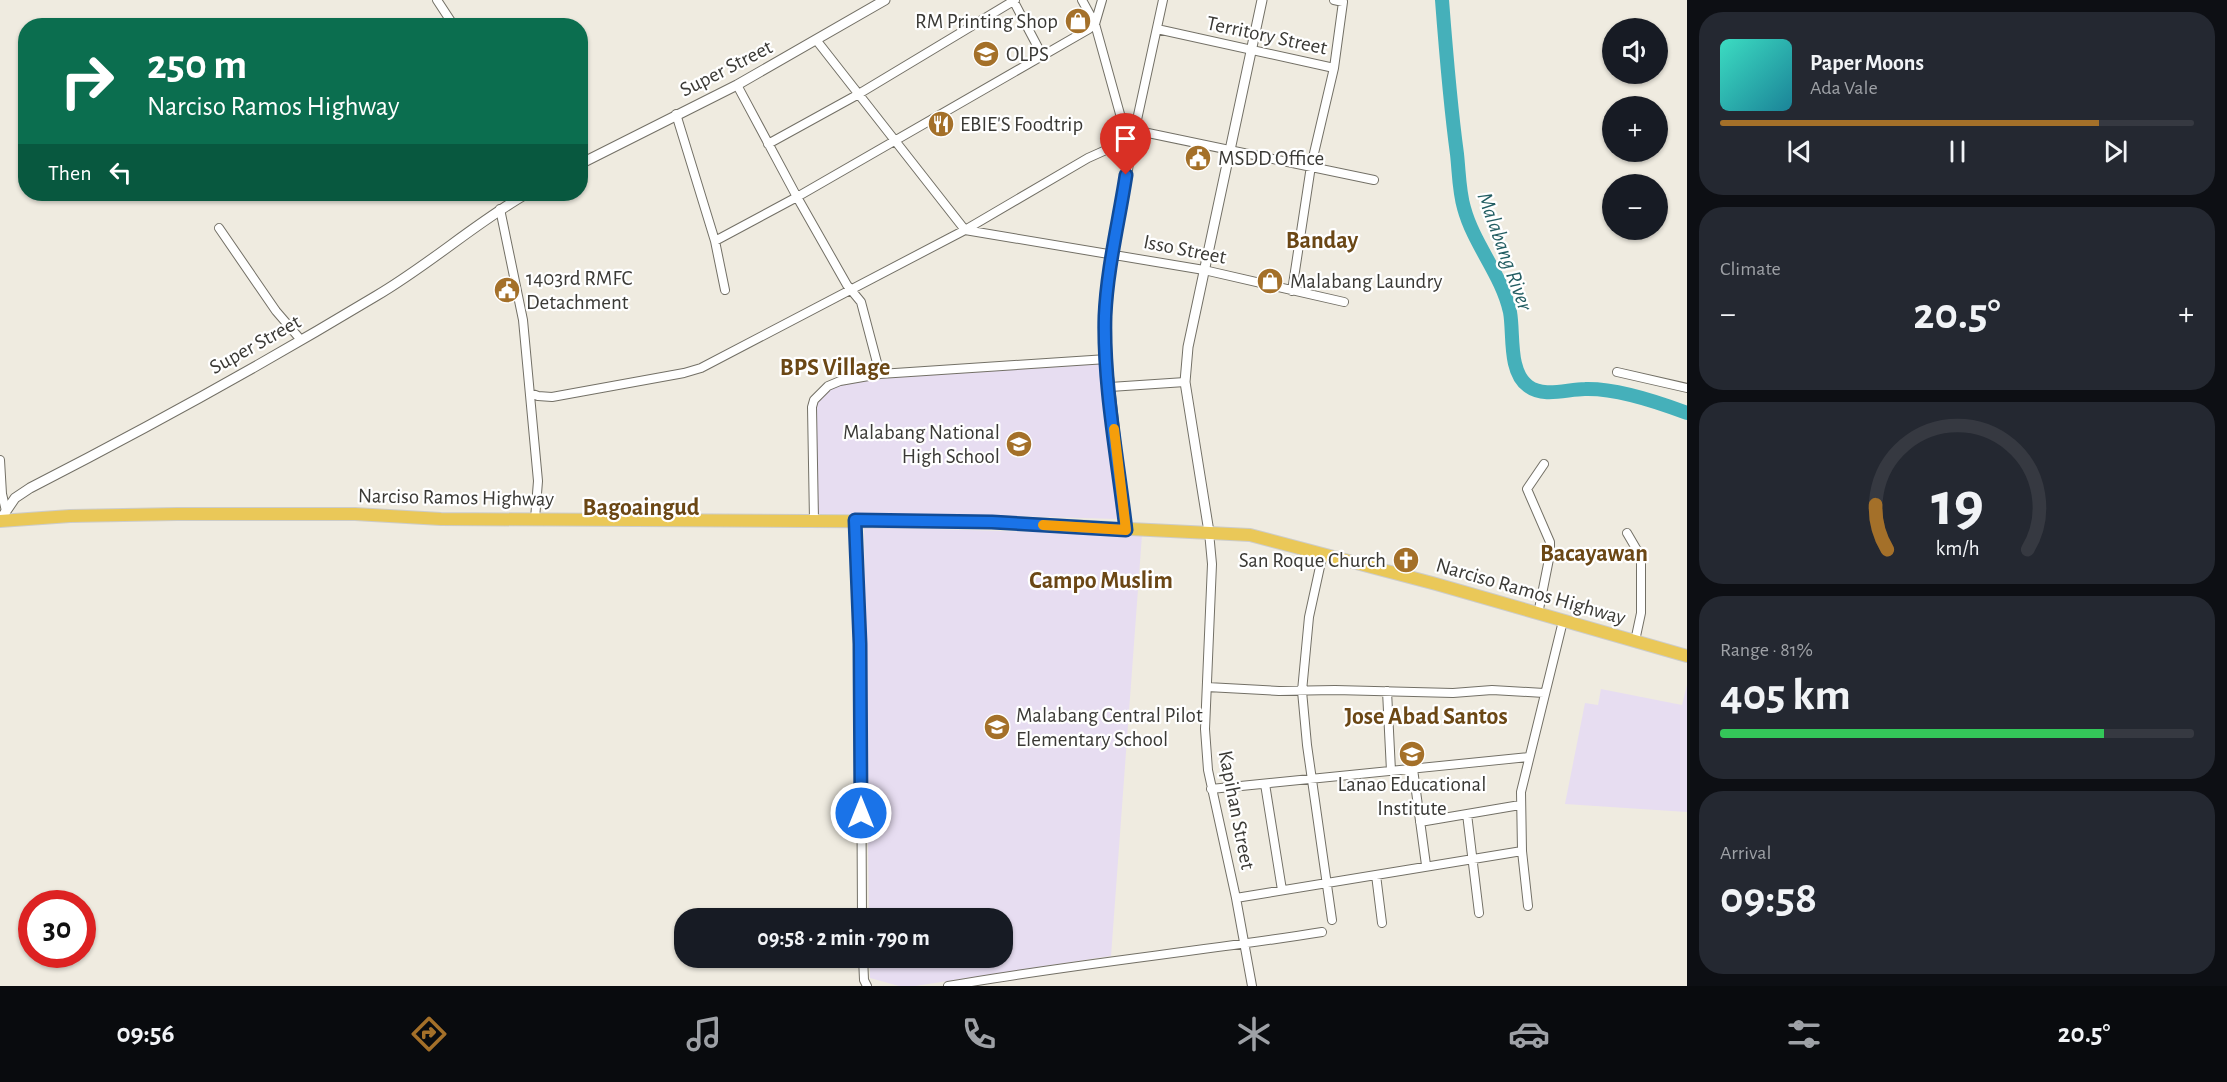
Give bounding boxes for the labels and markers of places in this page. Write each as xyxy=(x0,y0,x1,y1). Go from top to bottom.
shop icon: RM Printing Shop xyxy=(1063,6,1093,36)
place label: RM Printing Shop xyxy=(915,11,1058,32)
school or university icon: OLPS xyxy=(971,39,1001,69)
place label: OLPS xyxy=(1006,44,1049,65)
restaurant icon: EBIE'S Foodtrip xyxy=(926,109,956,139)
pin xyxy=(1100,113,1151,175)
place label: EBIE'S Foodtrip xyxy=(960,114,1083,135)
public building icon: MSDD Office xyxy=(1183,143,1213,173)
place label: MSDD Office xyxy=(1218,148,1324,169)
shop icon: Malabang Laundry xyxy=(1255,266,1285,296)
place label: 1403rd RMFC Detachment xyxy=(526,268,632,313)
place label: Malabang Laundry xyxy=(1290,271,1442,292)
public building icon: 1403rd RMFC Detachment xyxy=(492,275,522,305)
place label: Malabang National High School xyxy=(843,422,1000,467)
school or university icon: Malabang National High School xyxy=(1004,429,1034,459)
church icon: San Roque Church xyxy=(1391,545,1421,575)
place label: San Roque Church xyxy=(1239,550,1386,571)
place label: Malabang Central Pilot Elementary School xyxy=(1016,705,1203,750)
school or university icon: Malabang Central Pilot Elementary School xyxy=(982,712,1012,742)
school or university icon: Lanao Educational Institute xyxy=(1397,739,1427,769)
place label: Lanao Educational Institute xyxy=(1338,774,1486,819)

